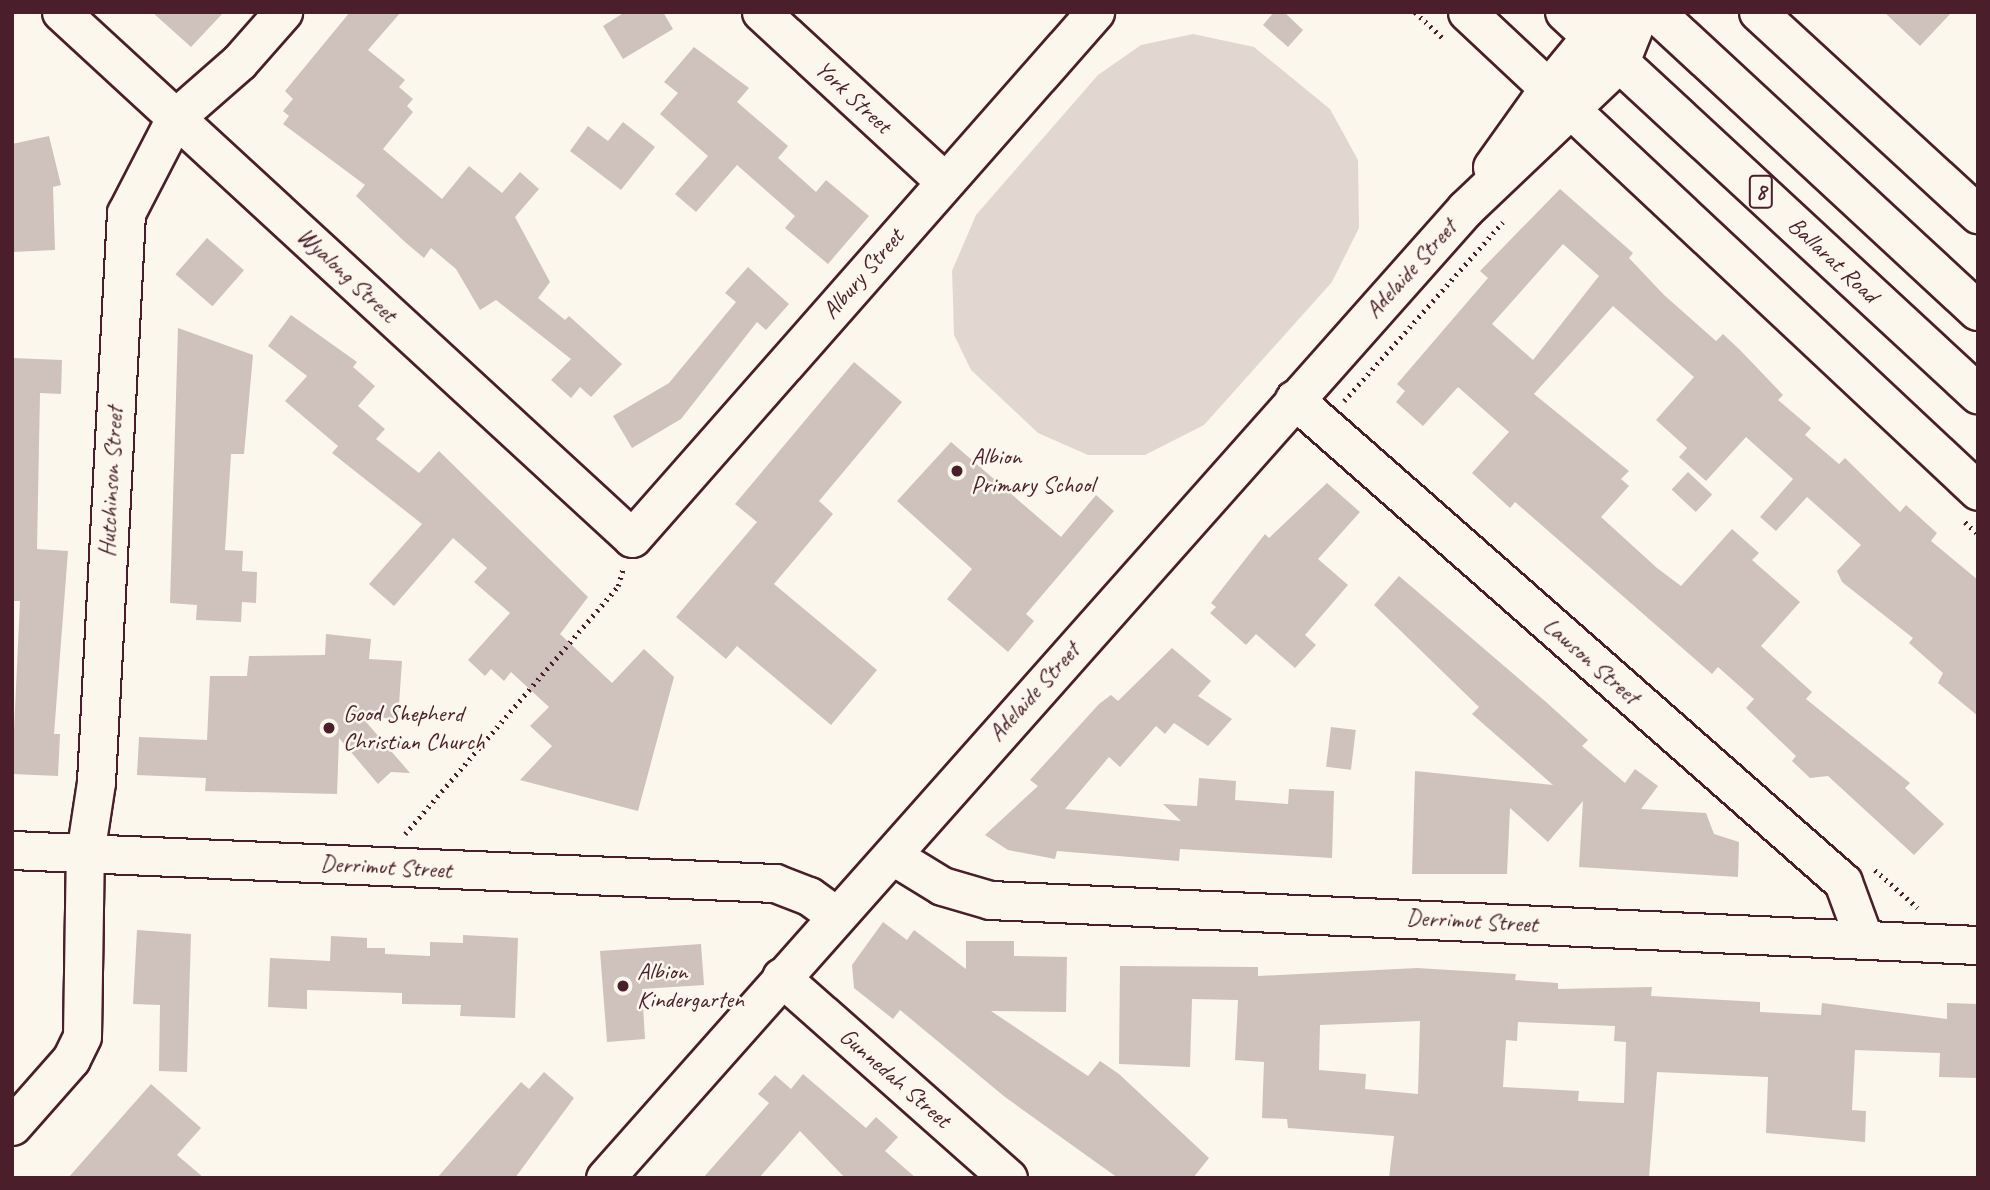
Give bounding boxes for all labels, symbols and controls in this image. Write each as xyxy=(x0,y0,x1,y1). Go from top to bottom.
street label: York Street xyxy=(809,54,897,140)
road number: 8 xyxy=(1749,172,1773,211)
street label: Ballarat Road xyxy=(1782,211,1884,309)
street label: Adelaide Street xyxy=(1359,214,1463,324)
street label: Wyalong Street xyxy=(291,221,403,329)
street label: Albury Street xyxy=(816,223,910,325)
street label: Hutchinson Street xyxy=(93,406,129,558)
place label: Albion Primary School xyxy=(971,443,1094,499)
marker: Albion Primary School xyxy=(949,463,965,479)
street label: Lawson Street xyxy=(1537,611,1645,711)
street label: Adelaide Street xyxy=(982,637,1086,747)
place label: Good Shepherd Christian Church xyxy=(343,700,486,756)
marker: Good Shepherd Christian Church xyxy=(321,720,337,736)
street label: Derrimut Street xyxy=(319,849,453,885)
street label: Derrimut Street xyxy=(1405,903,1539,939)
place label: Albion Kindergarten xyxy=(637,958,744,1014)
marker: Albion Kindergarten xyxy=(615,978,631,994)
street label: Gunnedah Street xyxy=(833,1022,957,1134)

